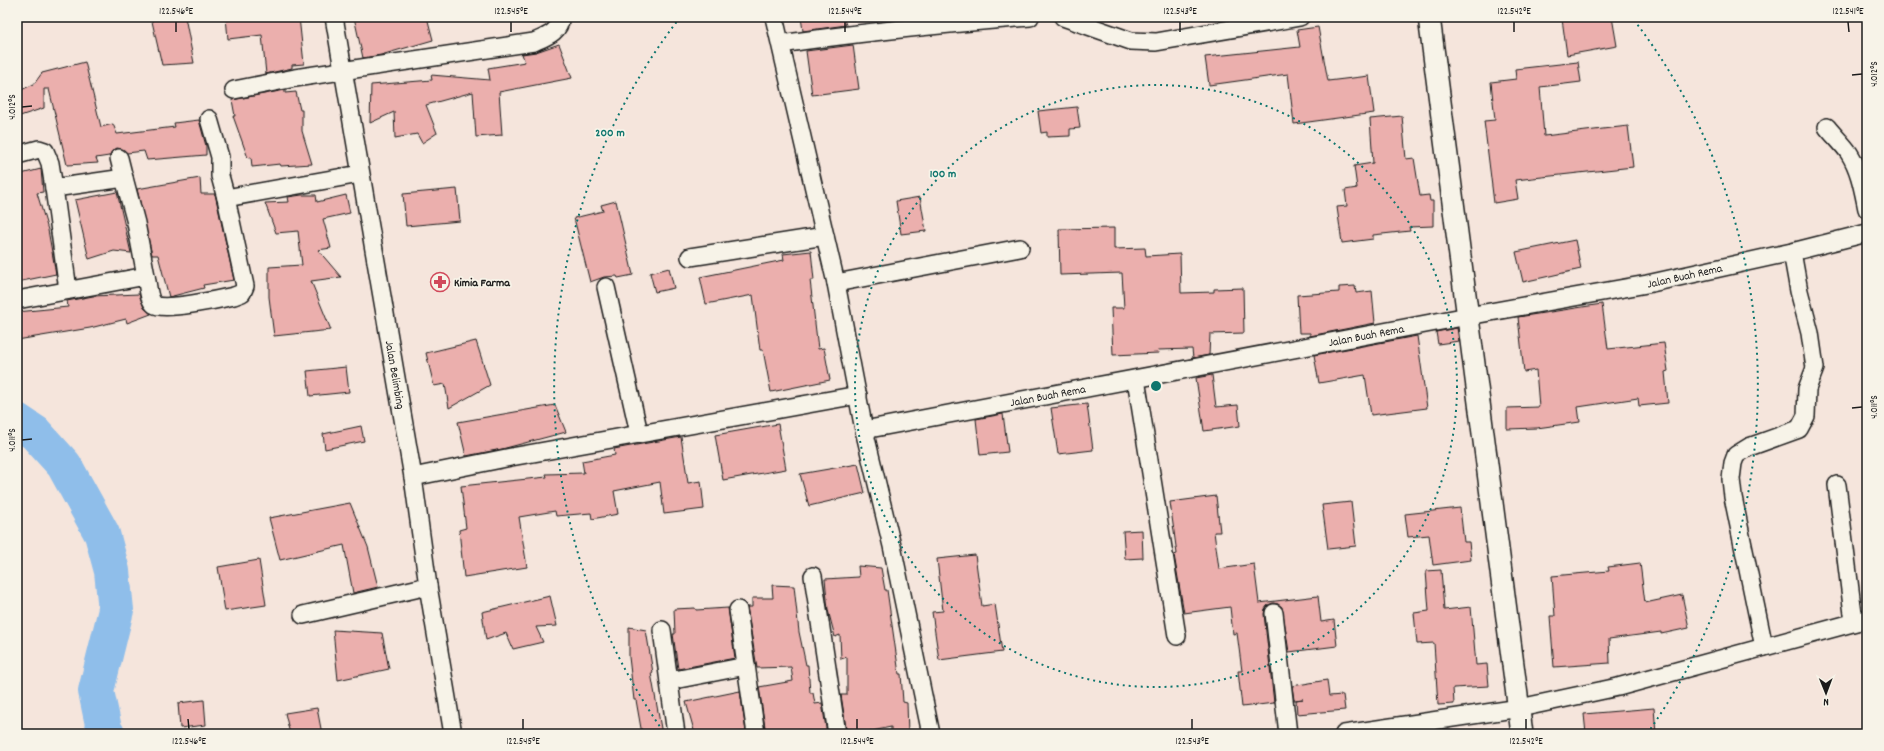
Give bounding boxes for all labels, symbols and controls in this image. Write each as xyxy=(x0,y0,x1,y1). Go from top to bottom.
text: 122.546°E xyxy=(159,5,193,19)
text: 122.545°E xyxy=(494,5,528,19)
text: 122.544°E xyxy=(828,5,862,19)
text: 122.543°E xyxy=(1163,5,1197,19)
text: 122.542°E xyxy=(1497,5,1531,19)
text: 122.541°E xyxy=(1832,5,1864,19)
text: 4.012°S xyxy=(1868,61,1882,87)
text: 4.012°S xyxy=(6,94,20,120)
text: 200 m xyxy=(595,125,625,142)
text: 100 m xyxy=(930,166,956,183)
street label: Jalan Buah Rema xyxy=(1646,261,1725,294)
pharmacy icon: Kimia Farma xyxy=(429,271,451,293)
place label: Kimia Farma xyxy=(454,275,511,292)
street label: Jalan Buah Rema xyxy=(1327,321,1406,352)
street label: Jalan Belimbing xyxy=(380,339,408,411)
centre of rings xyxy=(1149,379,1163,393)
street label: Jalan Buah Rema xyxy=(1009,381,1088,412)
text: 4.011°S xyxy=(1868,395,1882,419)
text: 4.011°S xyxy=(6,428,20,452)
north arrow xyxy=(1806,673,1846,713)
text: N xyxy=(1823,693,1829,709)
text: 122.546°E xyxy=(172,735,206,749)
text: 122.545°E xyxy=(506,735,540,749)
text: 122.544°E xyxy=(840,735,874,749)
text: 122.543°E xyxy=(1175,735,1209,749)
text: 122.542°E xyxy=(1509,735,1543,749)

